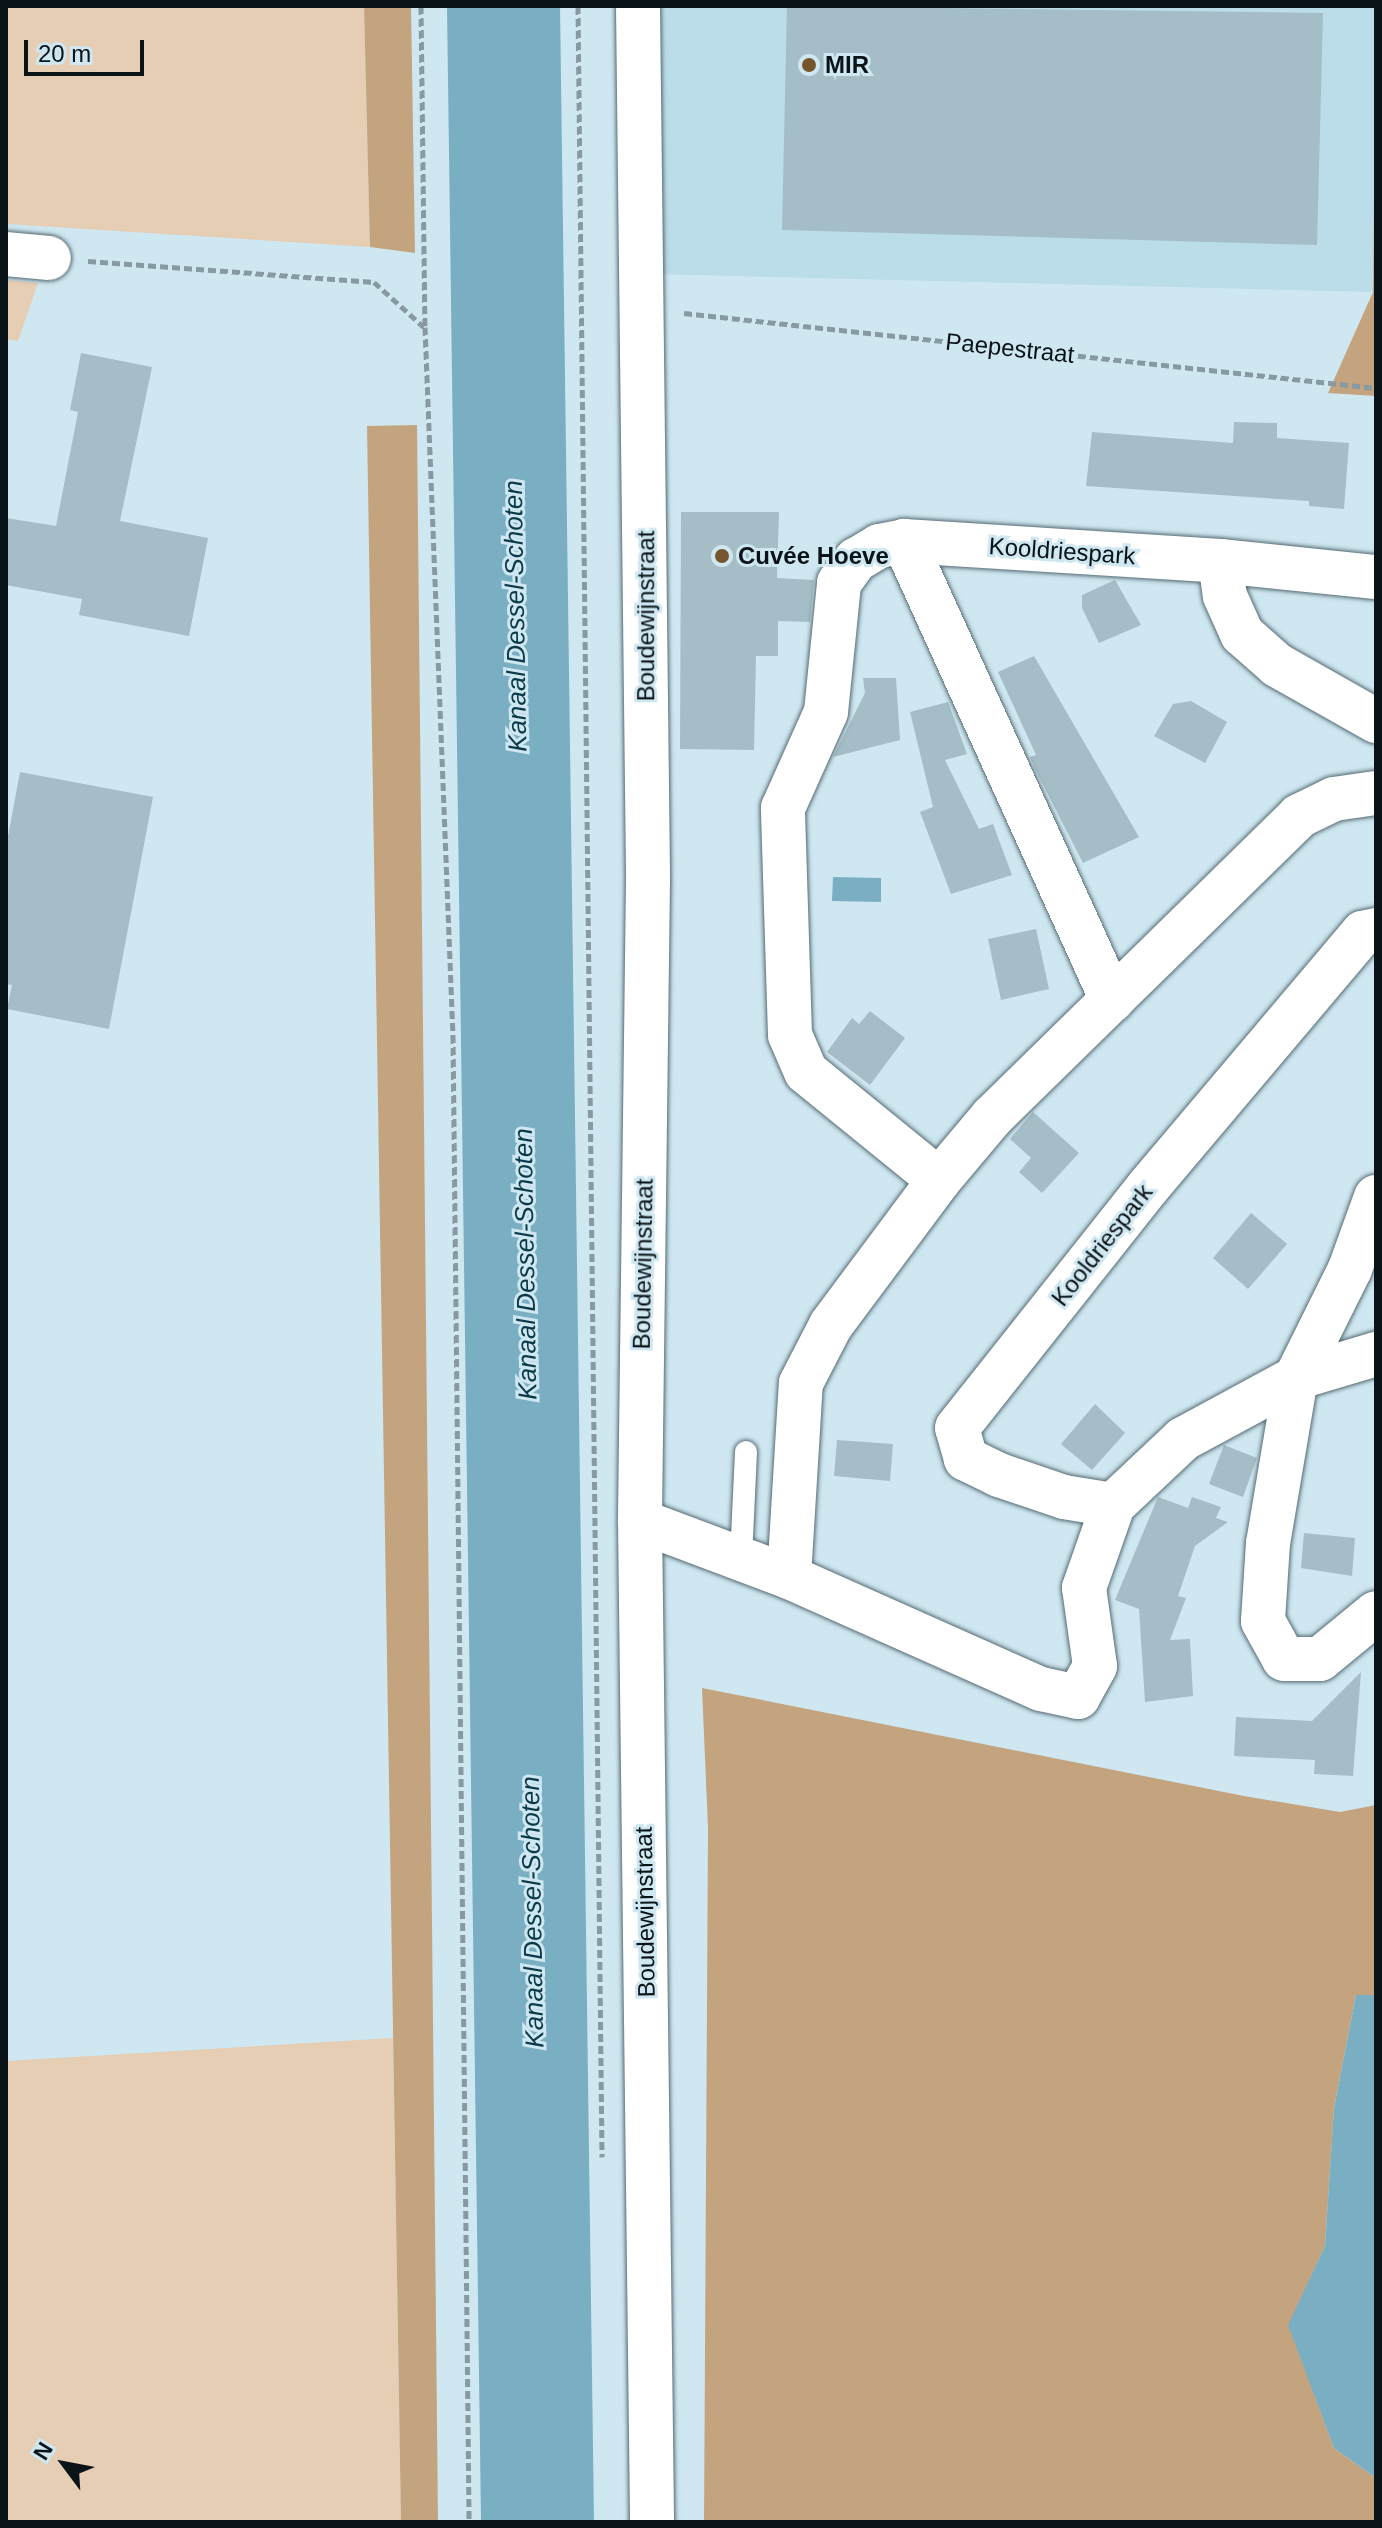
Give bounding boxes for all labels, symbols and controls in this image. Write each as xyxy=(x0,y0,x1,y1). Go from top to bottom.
scale bar xyxy=(28,24,148,74)
text: 20 m xyxy=(38,40,91,67)
place label: MIR xyxy=(825,51,869,79)
marker: MIR xyxy=(800,56,818,74)
street label: Paepestraat xyxy=(944,327,1076,369)
water label: Kanaal Dessel-Schoten xyxy=(498,480,534,752)
street label: Boudewijnstraat xyxy=(632,531,660,701)
street label: Kooldriespark xyxy=(988,532,1136,570)
place label: Cuvée Hoeve xyxy=(738,542,889,570)
marker: Cuvée Hoeve xyxy=(713,547,731,565)
water label: Kanaal Dessel-Schoten xyxy=(508,1128,544,1400)
street label: Boudewijnstraat xyxy=(627,1178,659,1350)
street label: Kooldriespark xyxy=(1045,1178,1159,1312)
water label: Kanaal Dessel-Schoten xyxy=(515,1776,551,2048)
street label: Boudewijnstraat xyxy=(629,1826,661,1998)
north arrow xyxy=(24,2424,104,2504)
text: N xyxy=(28,2438,58,2464)

